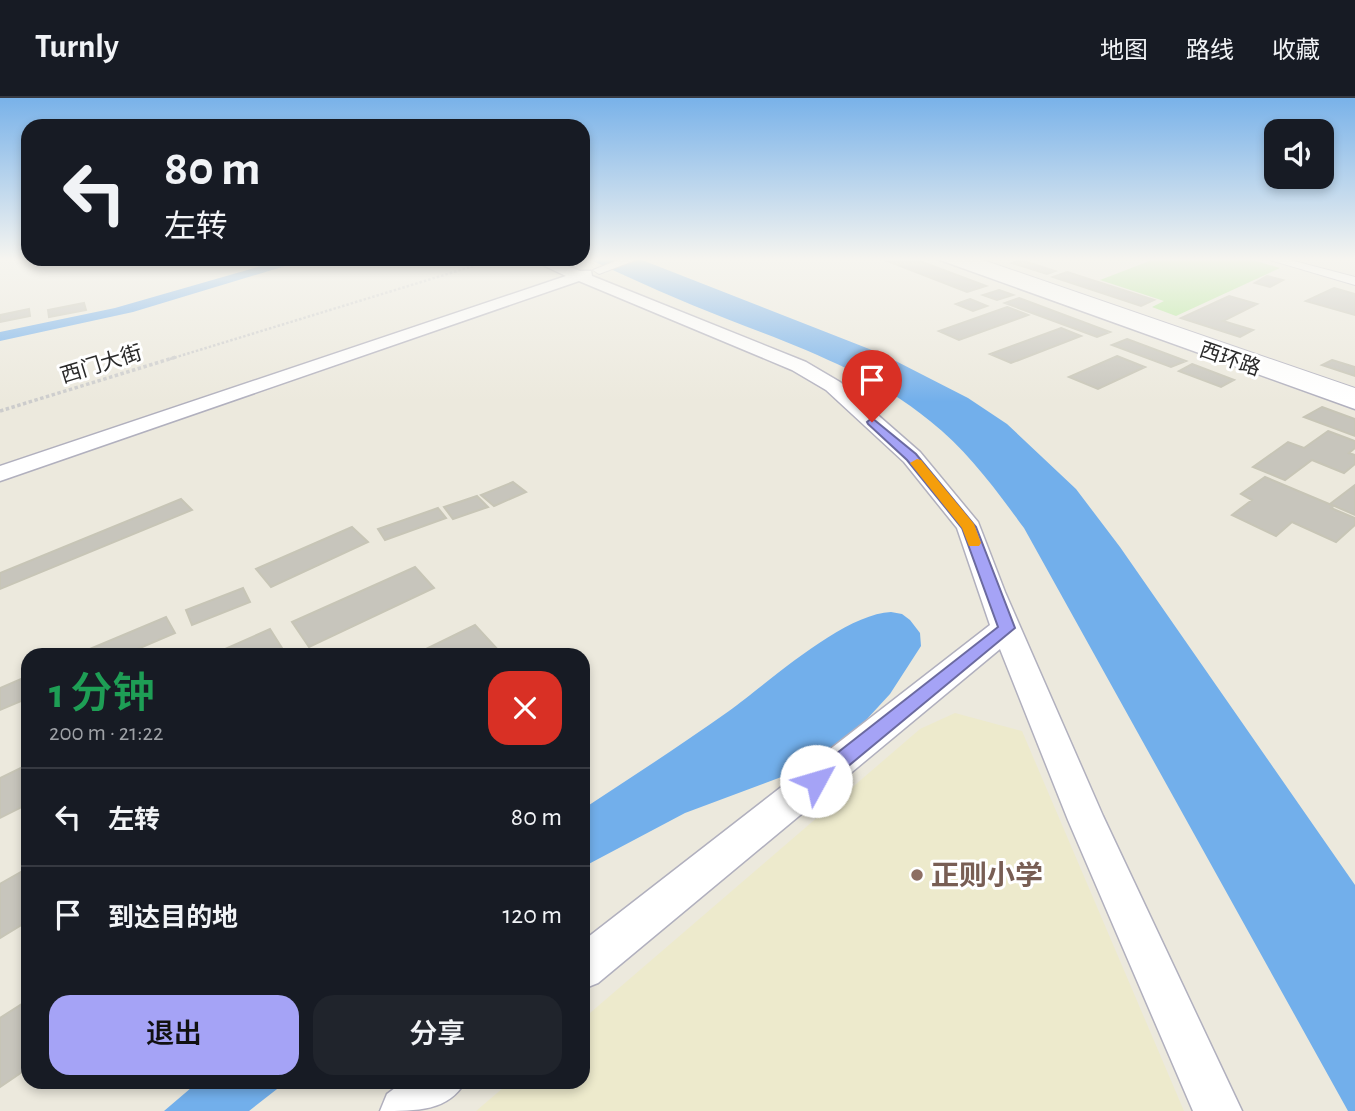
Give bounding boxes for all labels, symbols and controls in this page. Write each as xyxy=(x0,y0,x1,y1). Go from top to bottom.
text: Turnly xyxy=(35,31,119,64)
text: 地图 xyxy=(1100,39,1148,63)
text: 路线 xyxy=(1186,39,1234,63)
text: 收藏 xyxy=(1272,39,1320,63)
map controls xyxy=(1264,119,1334,189)
button: sound xyxy=(1264,119,1334,189)
text: 80 m xyxy=(164,145,261,194)
icon: left xyxy=(49,147,140,238)
text: 左转 xyxy=(164,211,228,243)
street label: 西环路 xyxy=(1197,338,1263,380)
street label: 西门大街 xyxy=(58,341,144,387)
pin xyxy=(842,350,902,422)
icon: arrive xyxy=(853,361,891,399)
button: close xyxy=(488,671,562,745)
text: 1 分钟 xyxy=(49,673,154,715)
text: 200 m · 21:22 xyxy=(49,722,163,745)
position arrow xyxy=(779,744,853,818)
icon: left xyxy=(49,798,87,836)
text: 80 m xyxy=(511,804,562,830)
text: 左转 xyxy=(108,807,160,833)
place label: 正则小学 xyxy=(931,861,1043,891)
marker: 正则小学 xyxy=(909,867,925,883)
icon: arrive xyxy=(49,896,87,934)
text: 120 m xyxy=(502,902,562,928)
text: 到达目的地 xyxy=(108,905,238,931)
button: 退出 xyxy=(49,995,299,1075)
button: 分享 xyxy=(313,995,562,1075)

